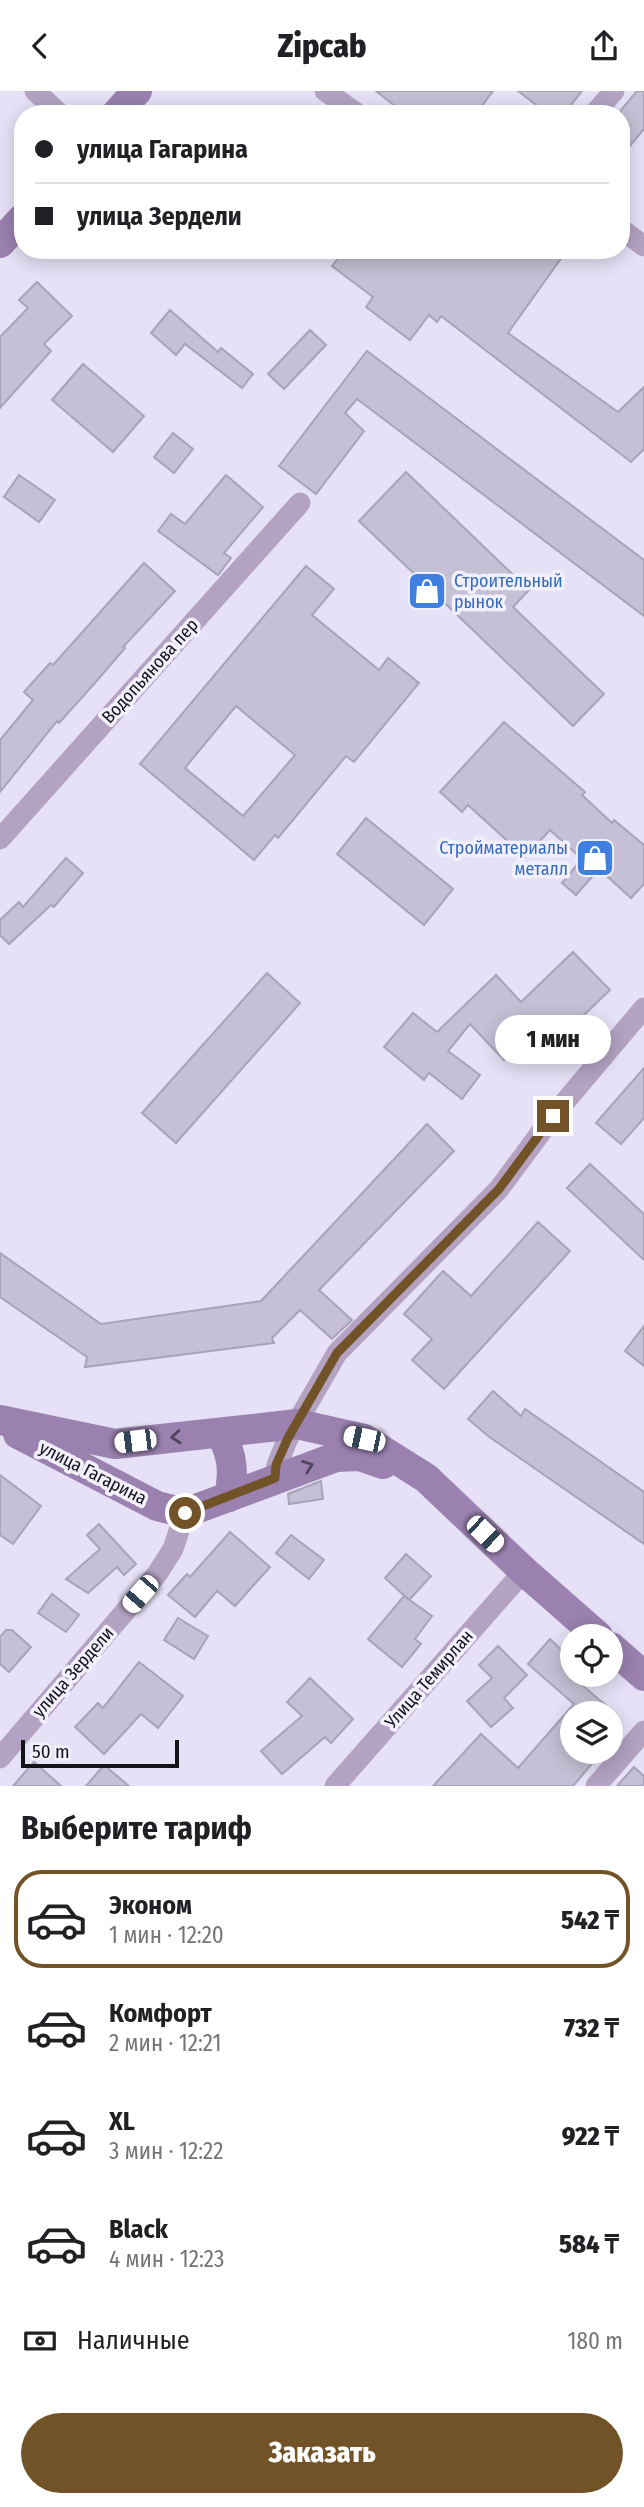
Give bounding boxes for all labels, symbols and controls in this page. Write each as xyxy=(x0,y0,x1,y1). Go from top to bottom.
icon: back xyxy=(21,27,59,65)
text: Zipcab xyxy=(278,27,366,65)
icon: share xyxy=(585,27,623,65)
text: улица Гагарина xyxy=(77,134,248,165)
text: улица Зердели xyxy=(77,201,242,232)
shop icon: Строительный рынок xyxy=(406,570,448,612)
place label: Строительный рынок xyxy=(454,570,563,613)
street label: Водопьянова пер xyxy=(97,614,203,728)
place label: Стройматериалы металл xyxy=(439,837,568,880)
shop icon: Стройматериалы металл xyxy=(574,837,616,879)
callout: 1 мин xyxy=(495,1014,611,1063)
text: 1 мин xyxy=(526,1025,580,1053)
route end xyxy=(537,1100,569,1132)
car xyxy=(342,1424,387,1454)
car xyxy=(113,1428,158,1454)
one-way arrow xyxy=(170,1429,181,1444)
street label: улица Гагарина xyxy=(36,1437,150,1510)
one-way arrow xyxy=(302,1460,314,1474)
route start xyxy=(169,1497,201,1529)
car xyxy=(463,1512,508,1556)
car xyxy=(119,1571,162,1617)
street label: улица Зердели xyxy=(28,1622,118,1722)
map controls xyxy=(560,1624,623,1764)
button: locate xyxy=(560,1624,623,1687)
street label: Улица Темирлан xyxy=(380,1625,478,1733)
button: layers xyxy=(560,1701,623,1764)
scale bar xyxy=(21,1737,178,1769)
text: 50 m xyxy=(32,1740,70,1763)
text: Выберите тариф xyxy=(21,1809,252,1847)
icon: car xyxy=(25,1888,88,1951)
text: Эконом xyxy=(109,1890,192,1921)
text: 542 ₸ xyxy=(561,1905,619,1936)
text: 1 мин · 12:20 xyxy=(109,1921,224,1949)
icon: car xyxy=(25,1996,88,2059)
text: Комфорт xyxy=(109,1998,212,2029)
text: 732 ₸ xyxy=(564,2013,619,2044)
text: 2 мин · 12:21 xyxy=(109,2029,221,2057)
icon: car xyxy=(25,2104,88,2167)
text: XL xyxy=(109,2106,135,2137)
text: 922 ₸ xyxy=(562,2121,619,2152)
text: 3 мин · 12:22 xyxy=(109,2137,223,2165)
icon: car xyxy=(25,2212,88,2275)
text: Black xyxy=(109,2214,168,2245)
text: 584 ₸ xyxy=(559,2229,619,2260)
text: 4 мин · 12:23 xyxy=(109,2245,224,2273)
icon: cash xyxy=(21,2322,59,2360)
text: Наличные xyxy=(77,2325,190,2356)
text: 180 m xyxy=(567,2327,623,2355)
button: Заказать xyxy=(21,2413,623,2493)

